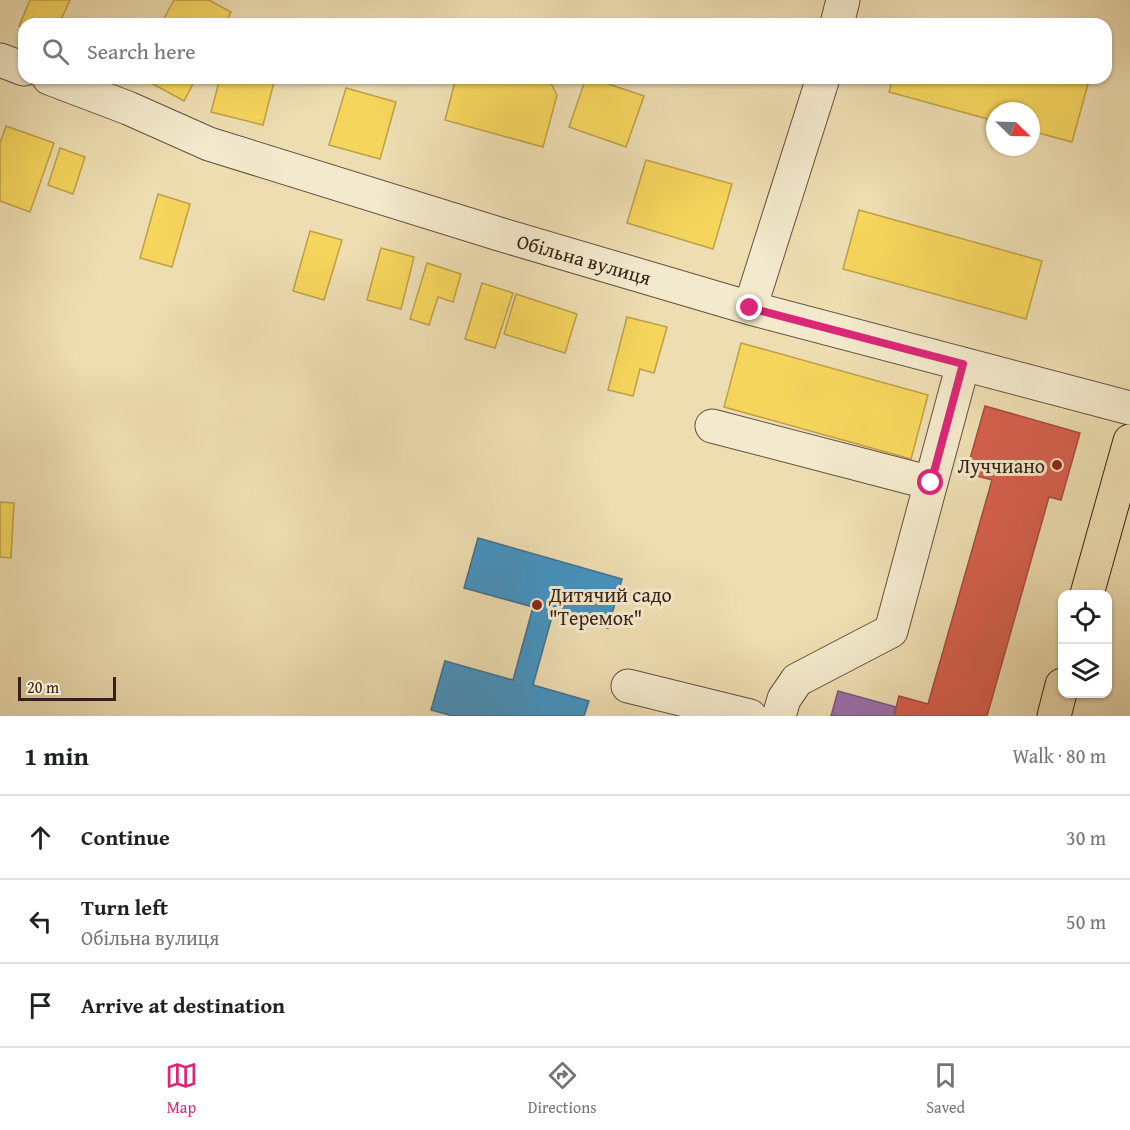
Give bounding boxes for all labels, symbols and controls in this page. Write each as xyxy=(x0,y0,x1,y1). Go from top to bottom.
search box xyxy=(18,18,1112,84)
icon: search xyxy=(39,35,72,68)
text: Search here xyxy=(87,35,196,67)
north arrow xyxy=(986,102,1040,156)
street label: Обільна вулиця xyxy=(514,226,654,292)
route end xyxy=(736,294,762,320)
place label: Луччиано xyxy=(957,451,1045,480)
marker: Луччиано xyxy=(1050,458,1064,472)
route start xyxy=(917,469,943,495)
place label: Дитячий садо "Теремок" xyxy=(548,580,672,632)
map controls xyxy=(1058,590,1112,698)
button: locate xyxy=(1058,590,1112,644)
marker: Дитячий садо "Теремок" xyxy=(530,598,544,612)
button: layers xyxy=(1058,644,1112,698)
scale bar xyxy=(18,674,116,702)
text: 20 m xyxy=(27,675,59,699)
text: 1 min xyxy=(24,736,89,775)
text: Walk · 80 m xyxy=(1012,741,1106,770)
icon: ahead xyxy=(24,821,57,854)
text: Continue xyxy=(81,821,170,853)
text: 30 m xyxy=(1066,823,1106,852)
text: Turn left xyxy=(81,891,168,923)
icon: left xyxy=(24,905,57,938)
text: 50 m xyxy=(1066,907,1106,936)
text: Обільна вулиця xyxy=(81,923,219,952)
icon: arrive xyxy=(24,989,57,1022)
text: Arrive at destination xyxy=(81,989,285,1021)
tab: Map xyxy=(165,1059,198,1119)
tab: Directions xyxy=(528,1059,597,1119)
tab: Saved xyxy=(926,1059,965,1119)

